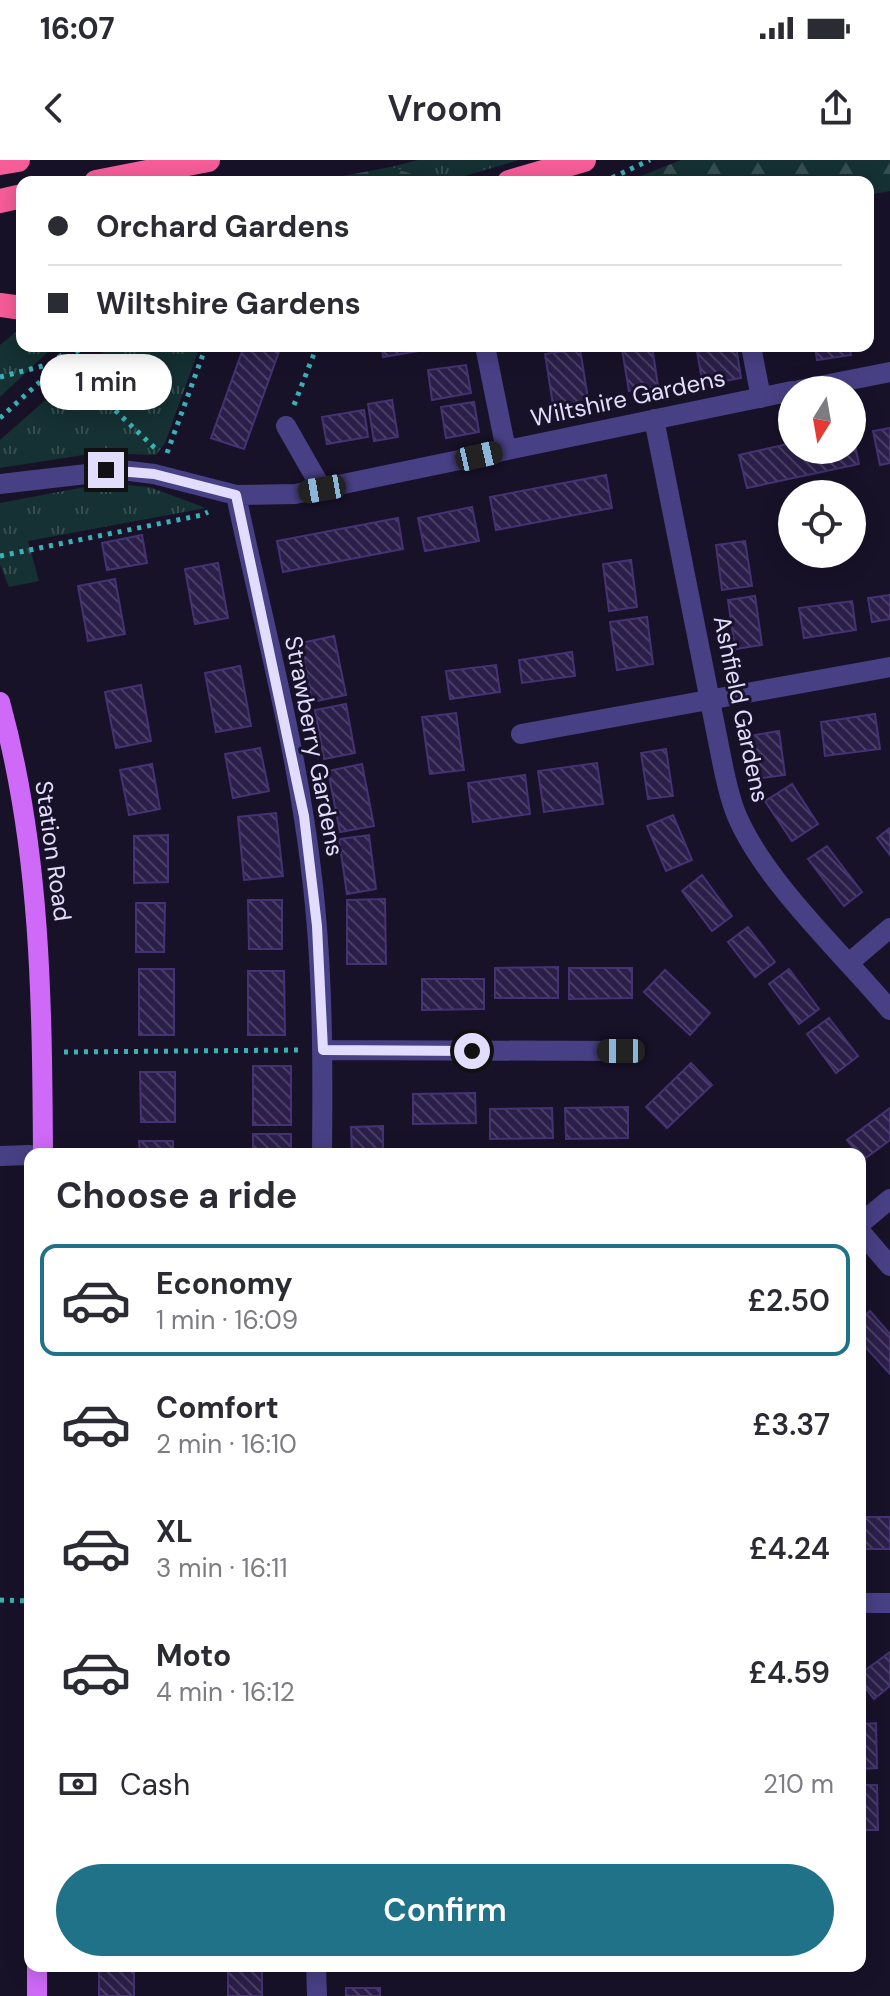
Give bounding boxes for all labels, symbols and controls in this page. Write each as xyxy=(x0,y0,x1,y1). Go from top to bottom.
text: 16:07 xyxy=(40,9,115,48)
text: Vroom xyxy=(388,85,502,132)
icon: back xyxy=(32,86,76,130)
icon: share xyxy=(814,86,858,130)
text: Orchard Gardens xyxy=(96,207,350,246)
text: Wiltshire Gardens xyxy=(96,284,361,323)
callout: 1 min xyxy=(40,354,172,410)
street label: Wiltshire Gardens xyxy=(528,362,728,433)
text: 1 min xyxy=(75,365,137,399)
north arrow xyxy=(778,376,866,464)
map controls xyxy=(778,376,866,568)
car xyxy=(453,439,505,473)
route end xyxy=(88,452,124,488)
car xyxy=(296,473,348,505)
button: locate xyxy=(778,480,866,568)
street label: Ashfield Gardens xyxy=(707,613,776,805)
street label: Strawberry Gardens xyxy=(278,633,351,859)
street label: Station Road xyxy=(28,779,79,923)
route start xyxy=(454,1033,490,1069)
car xyxy=(597,1039,645,1063)
text: Choose a ride xyxy=(56,1172,297,1219)
icon: car xyxy=(60,1264,132,1336)
text: Economy xyxy=(156,1264,293,1303)
text: £2.50 xyxy=(748,1281,830,1320)
text: 1 min · 16:09 xyxy=(156,1303,298,1337)
icon: car xyxy=(60,1388,132,1460)
text: Comfort xyxy=(156,1388,279,1427)
text: £3.37 xyxy=(753,1405,830,1444)
text: 2 min · 16:10 xyxy=(156,1427,297,1461)
icon: car xyxy=(60,1512,132,1584)
text: XL xyxy=(156,1512,193,1551)
text: £4.24 xyxy=(749,1529,830,1568)
text: 3 min · 16:11 xyxy=(156,1551,288,1585)
icon: car xyxy=(60,1636,132,1708)
text: Moto xyxy=(156,1636,231,1675)
text: £4.59 xyxy=(748,1653,830,1692)
text: 4 min · 16:12 xyxy=(156,1675,295,1709)
icon: cash xyxy=(56,1762,100,1806)
text: Cash xyxy=(120,1765,190,1804)
text: 210 m xyxy=(763,1767,834,1801)
button: Confirm xyxy=(56,1864,834,1956)

